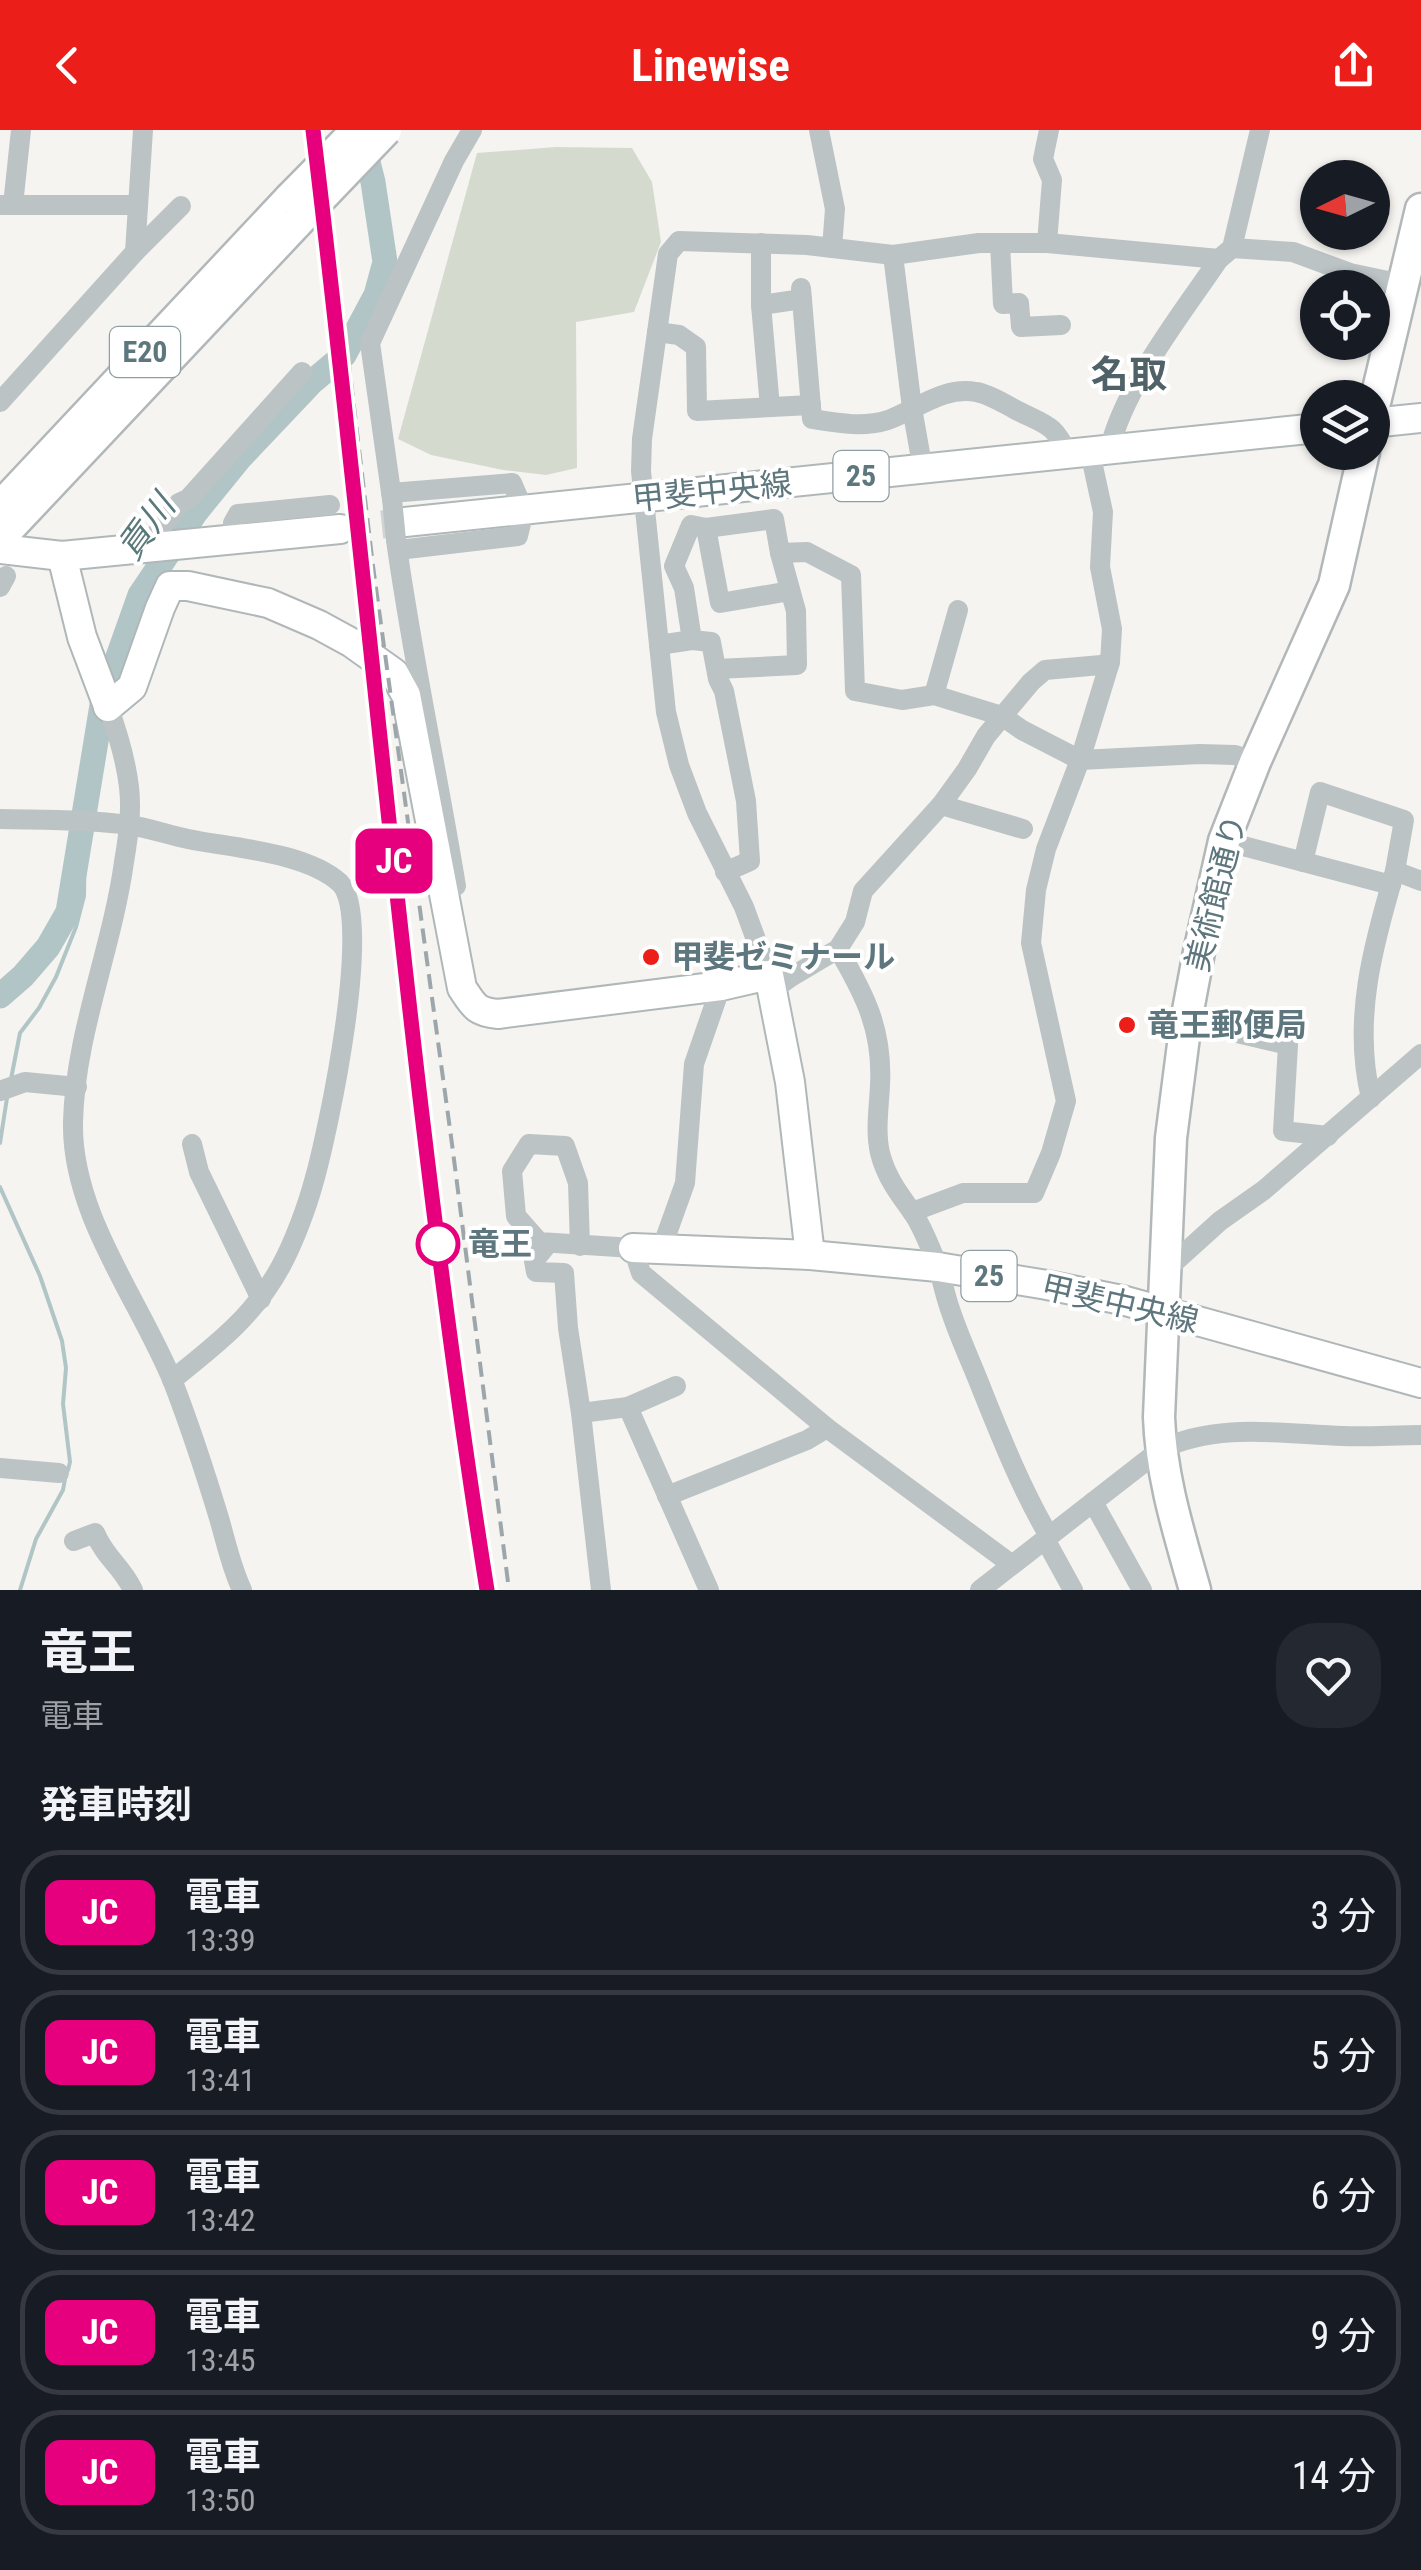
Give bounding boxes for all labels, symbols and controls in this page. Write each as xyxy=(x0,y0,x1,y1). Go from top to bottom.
icon: back xyxy=(40,38,95,93)
icon: share xyxy=(1326,38,1381,93)
text: Linewise xyxy=(631,39,790,92)
north arrow xyxy=(1300,160,1390,250)
map controls xyxy=(1300,160,1390,470)
button: locate xyxy=(1300,270,1390,360)
road number: E20 xyxy=(110,327,180,377)
district label: 名取 xyxy=(1091,353,1167,397)
button: layers xyxy=(1300,380,1390,470)
road number: 25 xyxy=(834,451,888,501)
street label: 甲斐中央線 xyxy=(630,464,794,518)
water label: 貢川 xyxy=(109,484,186,568)
street label: 美術館通り xyxy=(1178,811,1254,975)
line badge: JC xyxy=(349,828,439,894)
text: JC xyxy=(375,841,413,882)
place label: 甲斐ゼミナール xyxy=(671,938,895,976)
marker: 甲斐ゼミナール xyxy=(640,946,662,968)
place label: 竜王郵便局 xyxy=(1147,1006,1307,1044)
marker: 竜王郵便局 xyxy=(1116,1014,1138,1036)
marker: 竜王 xyxy=(417,1223,459,1265)
place label: 竜王 xyxy=(468,1225,532,1263)
road number: 25 xyxy=(962,1251,1016,1301)
street label: 甲斐中央線 xyxy=(1038,1267,1202,1341)
button: heart xyxy=(1276,1623,1381,1728)
text: 竜王 xyxy=(40,1624,136,1681)
text: 電車 xyxy=(40,1697,104,1735)
text: 発車時刻 xyxy=(40,1783,192,1827)
text: 電車 xyxy=(185,1875,261,1919)
text: JC xyxy=(81,1892,119,1933)
text: 3 分 xyxy=(1311,1894,1376,1938)
text: 13:39 xyxy=(185,1921,256,1959)
text: 電車 xyxy=(185,2015,261,2059)
text: JC xyxy=(81,2032,119,2073)
text: 5 分 xyxy=(1311,2034,1376,2078)
text: 13:41 xyxy=(185,2061,256,2099)
text: 電車 xyxy=(185,2155,261,2199)
text: JC xyxy=(81,2172,119,2213)
text: 6 分 xyxy=(1311,2174,1376,2218)
text: 13:42 xyxy=(185,2201,256,2239)
text: 電車 xyxy=(185,2295,261,2339)
text: JC xyxy=(81,2312,119,2353)
text: 9 分 xyxy=(1311,2314,1376,2358)
text: 13:45 xyxy=(185,2341,256,2379)
text: 電車 xyxy=(185,2435,261,2479)
text: JC xyxy=(81,2452,119,2493)
text: 14 分 xyxy=(1292,2454,1376,2498)
text: 13:50 xyxy=(185,2481,256,2519)

